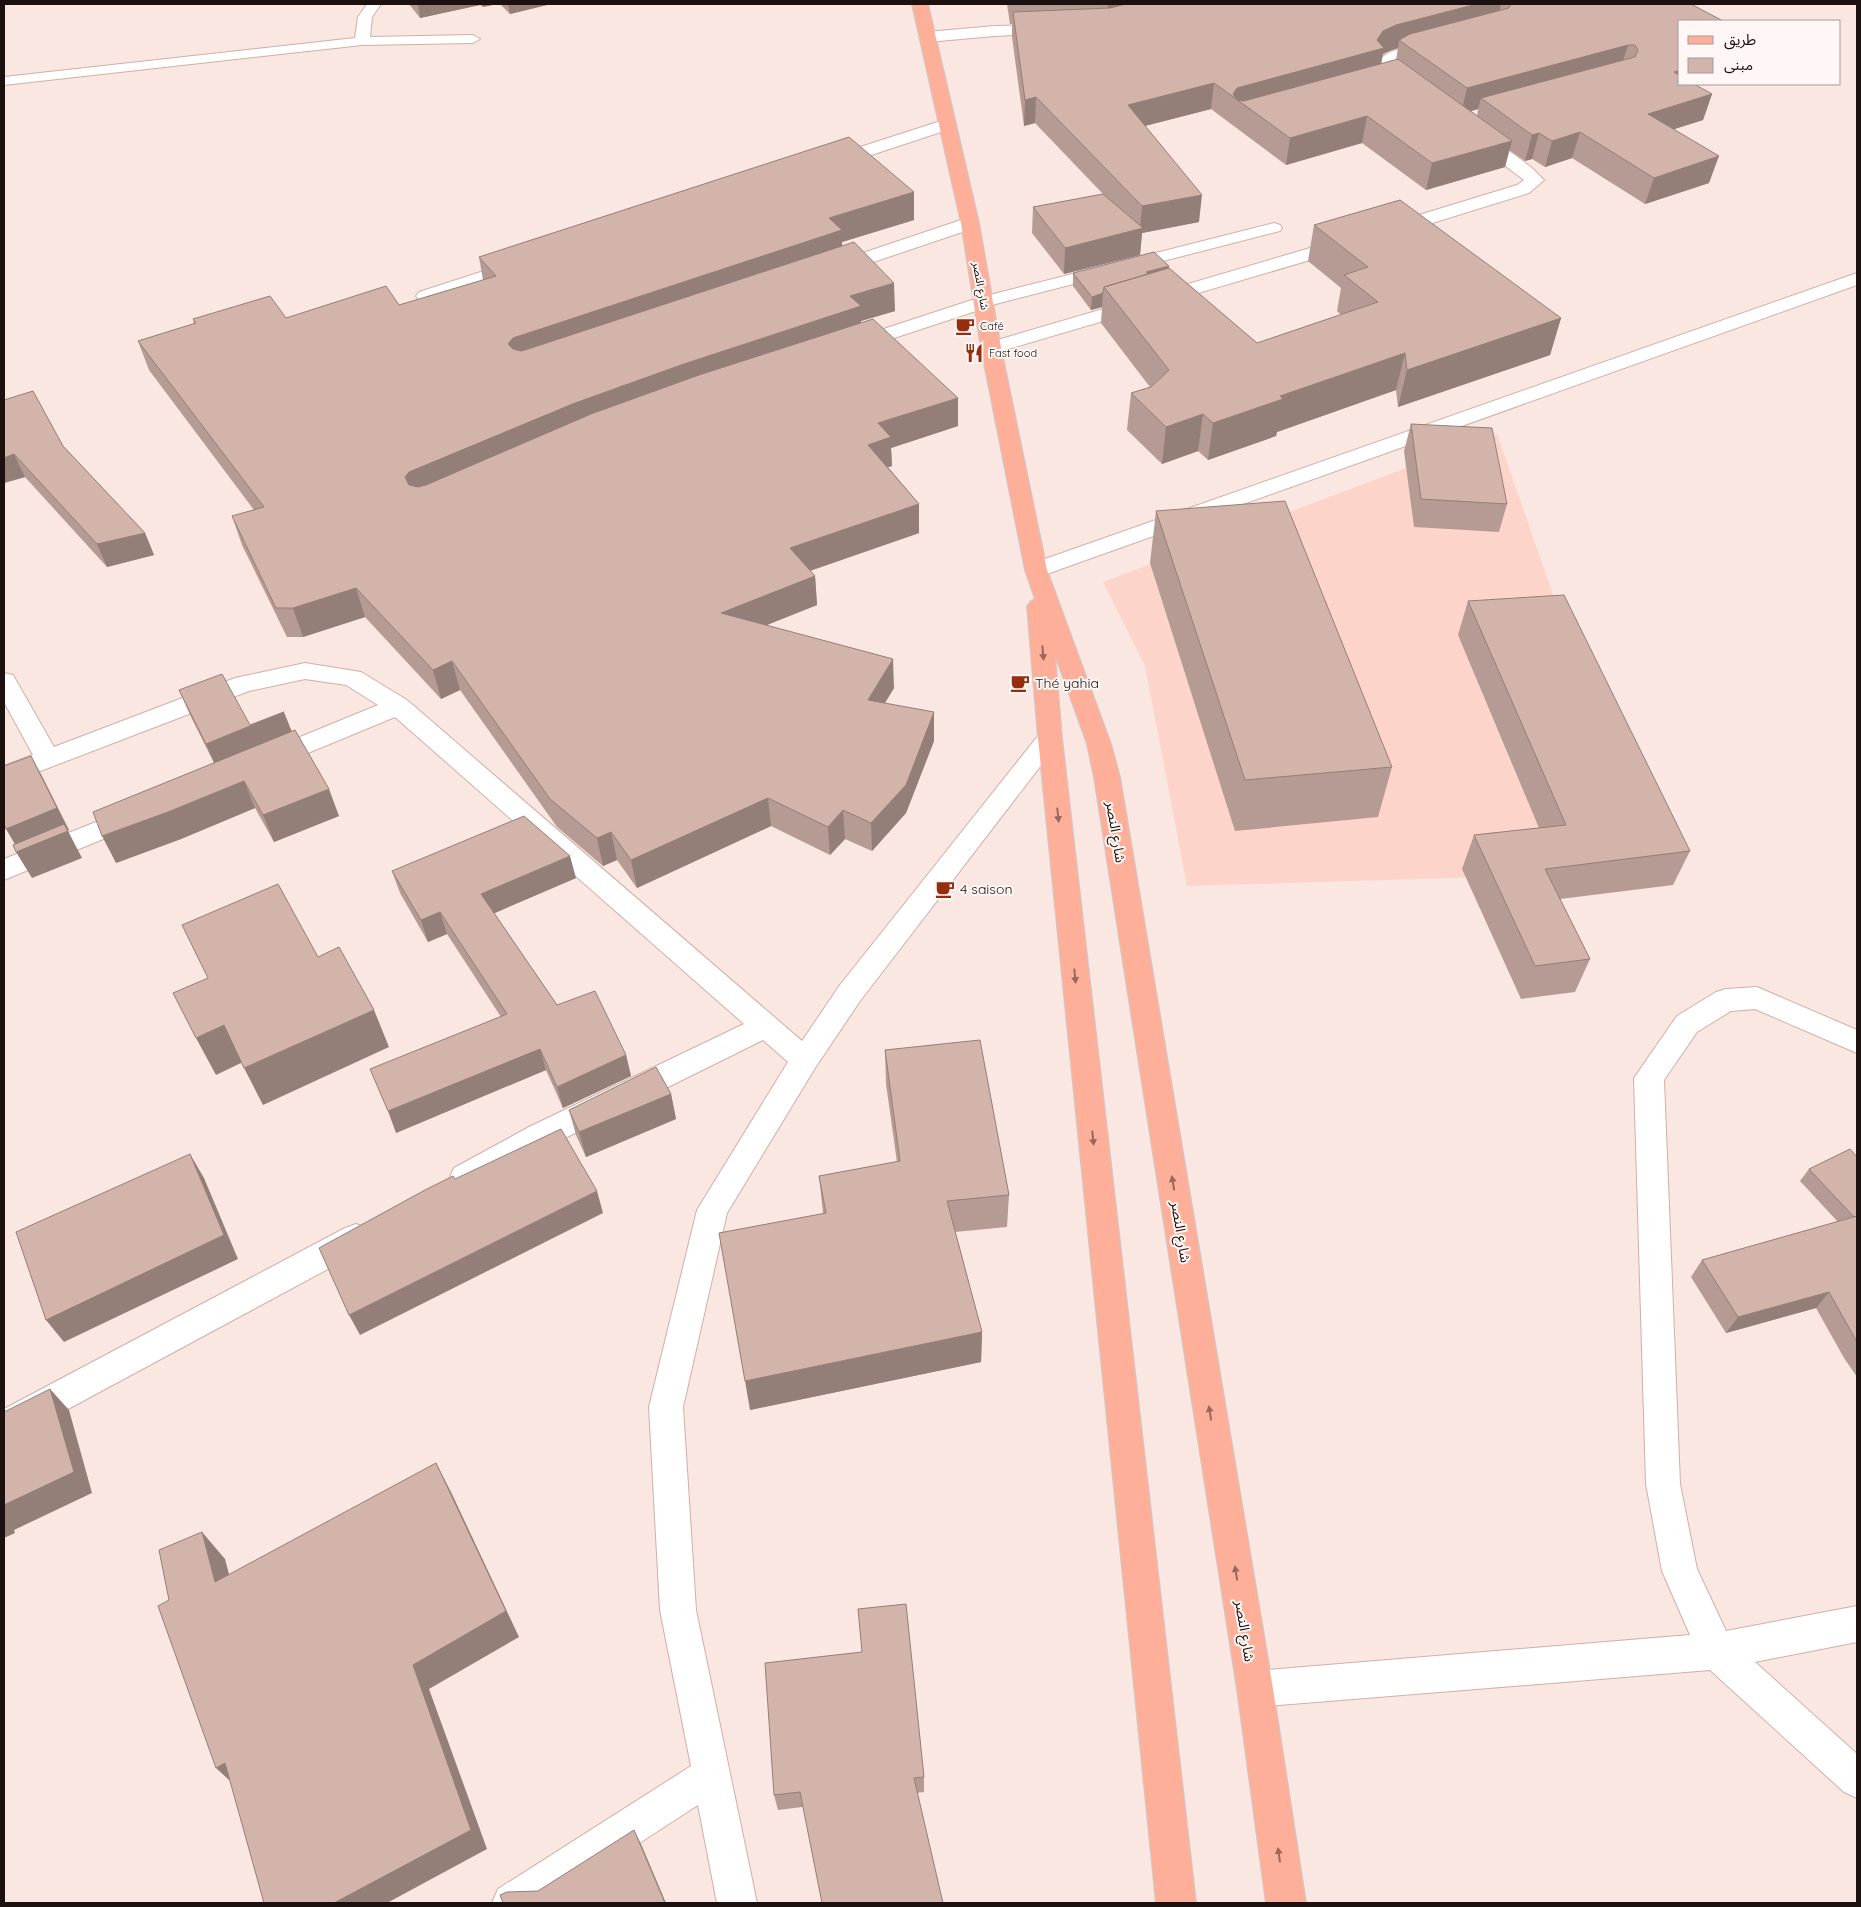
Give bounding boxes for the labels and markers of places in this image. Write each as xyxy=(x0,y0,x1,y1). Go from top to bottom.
cafe icon: Café xyxy=(954,315,976,337)
place label: Café xyxy=(980,319,1004,333)
restaurant icon: Fast food xyxy=(963,342,985,364)
place label: Fast food xyxy=(989,346,1037,360)
cafe icon: Thé yahia xyxy=(1009,672,1031,694)
place label: Thé yahia xyxy=(1035,674,1099,692)
cafe icon: 4 saison xyxy=(934,878,956,900)
place label: 4 saison xyxy=(960,880,1012,898)

